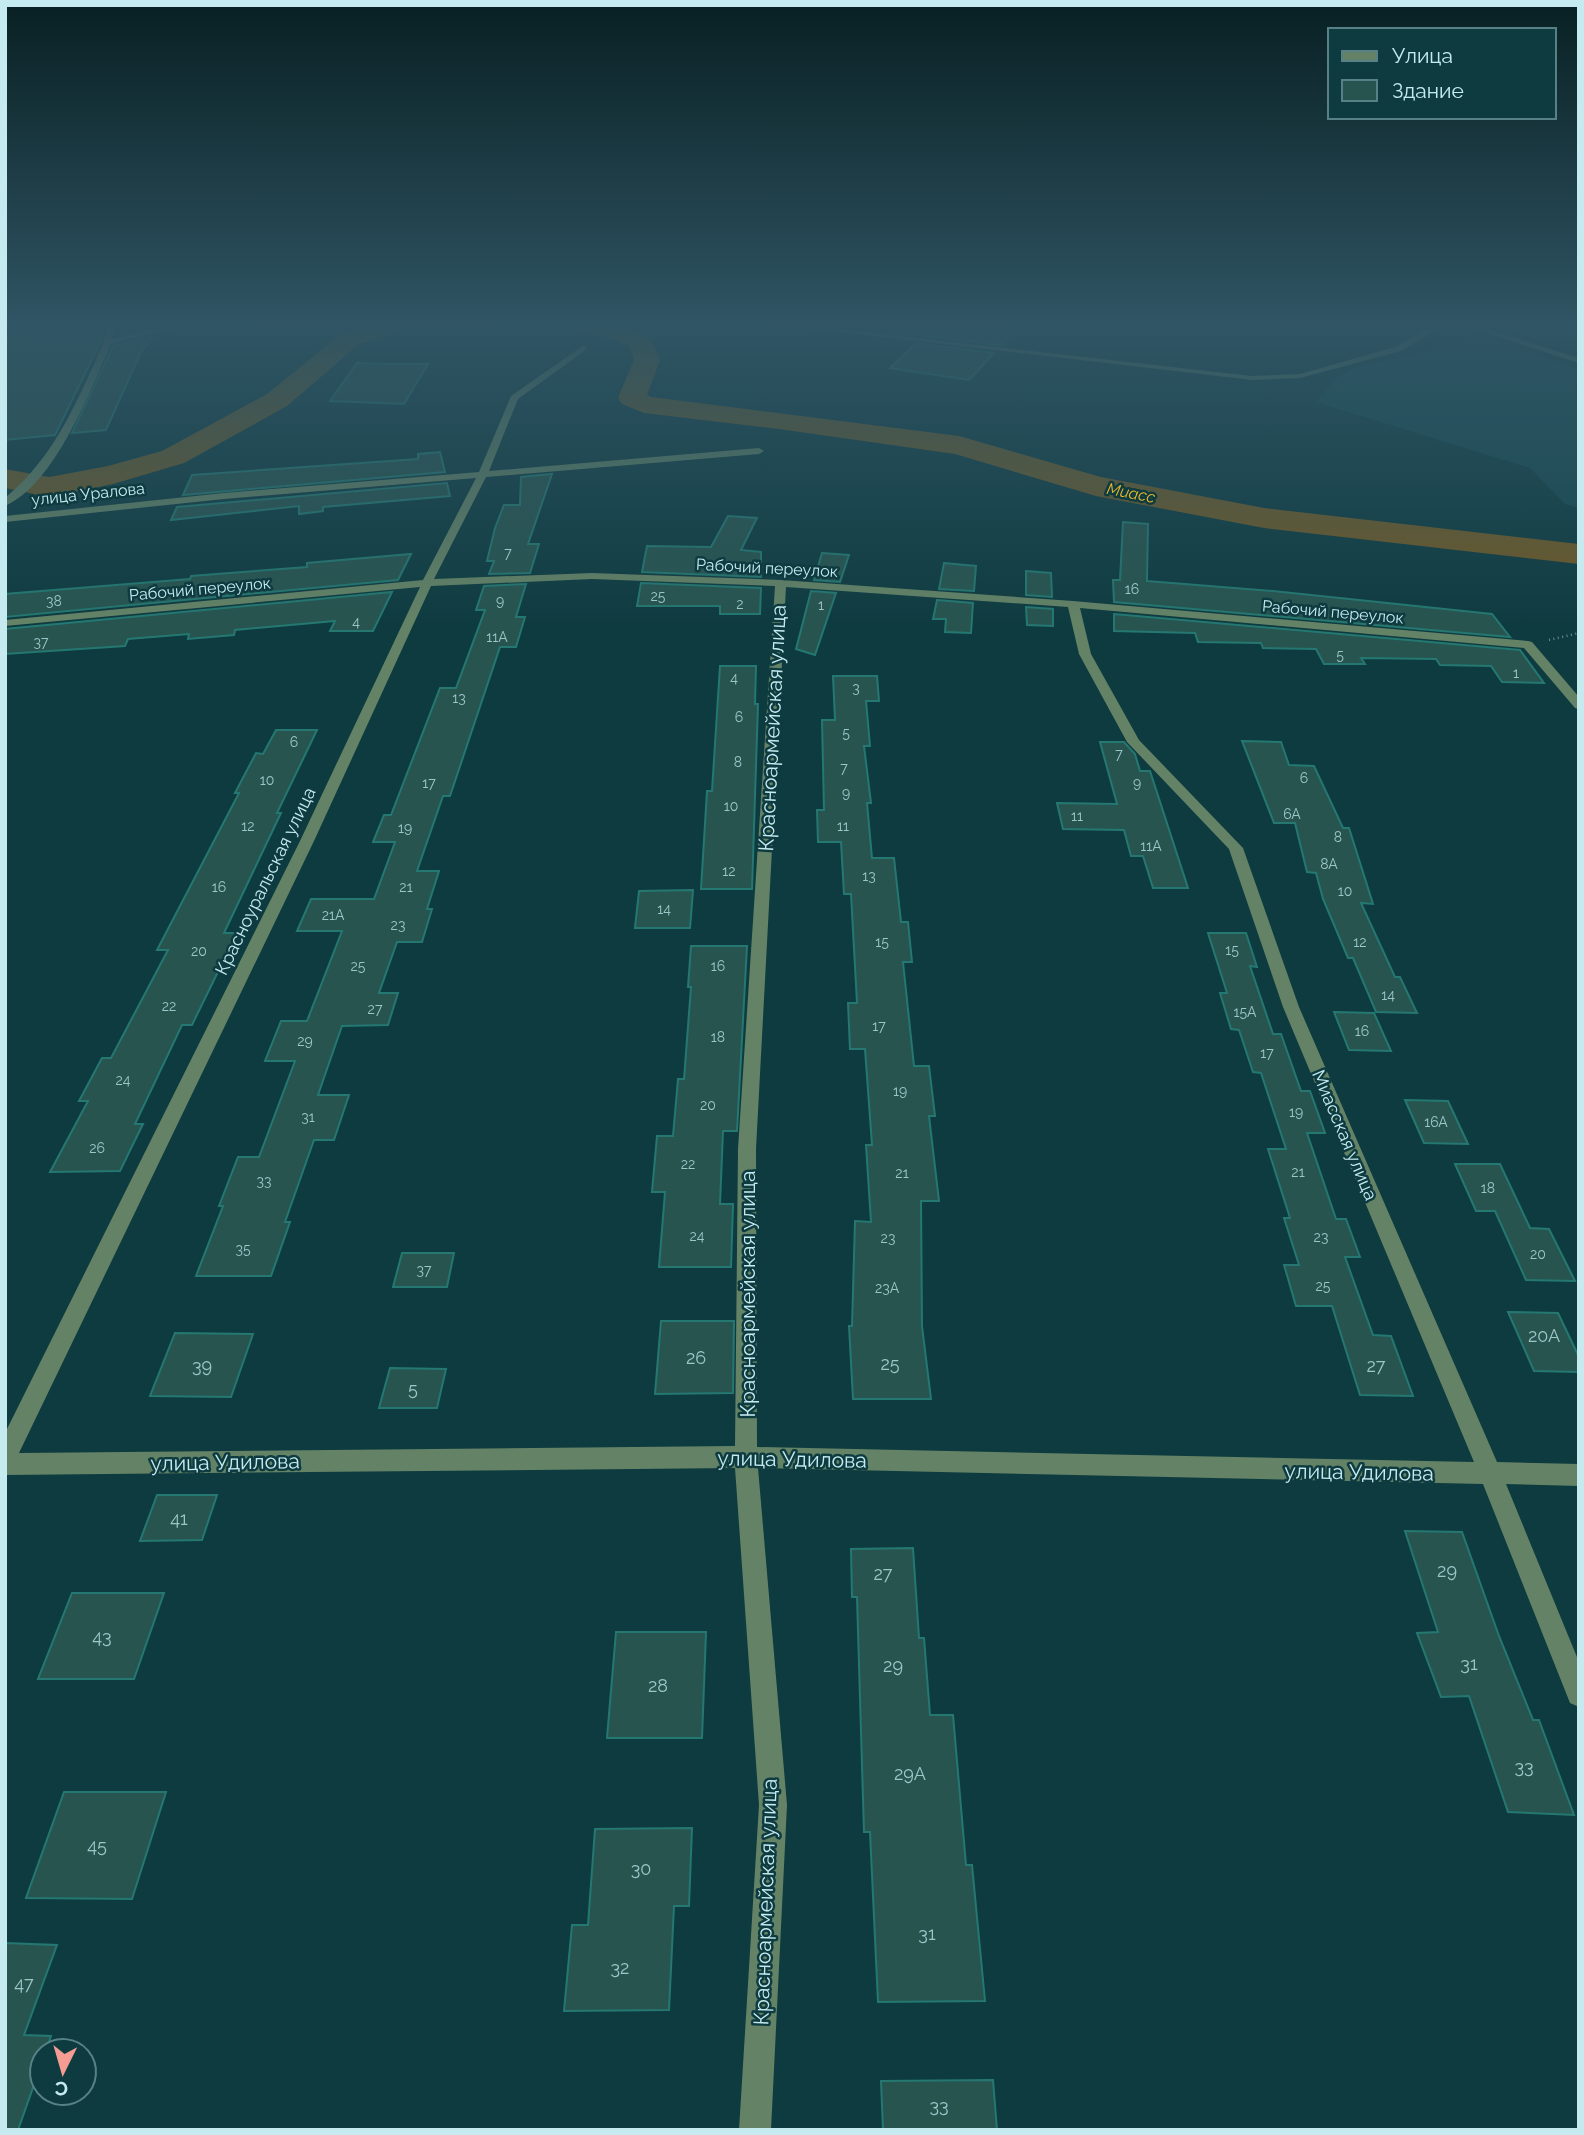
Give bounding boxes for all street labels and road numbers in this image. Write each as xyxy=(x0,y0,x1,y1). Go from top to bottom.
street label: улица Уралова xyxy=(30,479,146,509)
street label: Рабочий переулок xyxy=(695,555,839,581)
street label: Рабочий переулок xyxy=(128,573,272,605)
street label: Рабочий переулок xyxy=(1261,596,1405,628)
street label: Красноармейская улица xyxy=(753,604,791,852)
street label: Красноуральская улица xyxy=(210,784,320,978)
street label: Миасская улица xyxy=(1308,1067,1382,1203)
street label: Красноармейская улица xyxy=(735,1171,760,1417)
street label: улица Удилова xyxy=(717,1445,867,1473)
street label: улица Удилова xyxy=(150,1448,300,1476)
street label: улица Удилова xyxy=(1284,1458,1434,1486)
street label: Красноармейская улица xyxy=(748,1778,782,2026)

